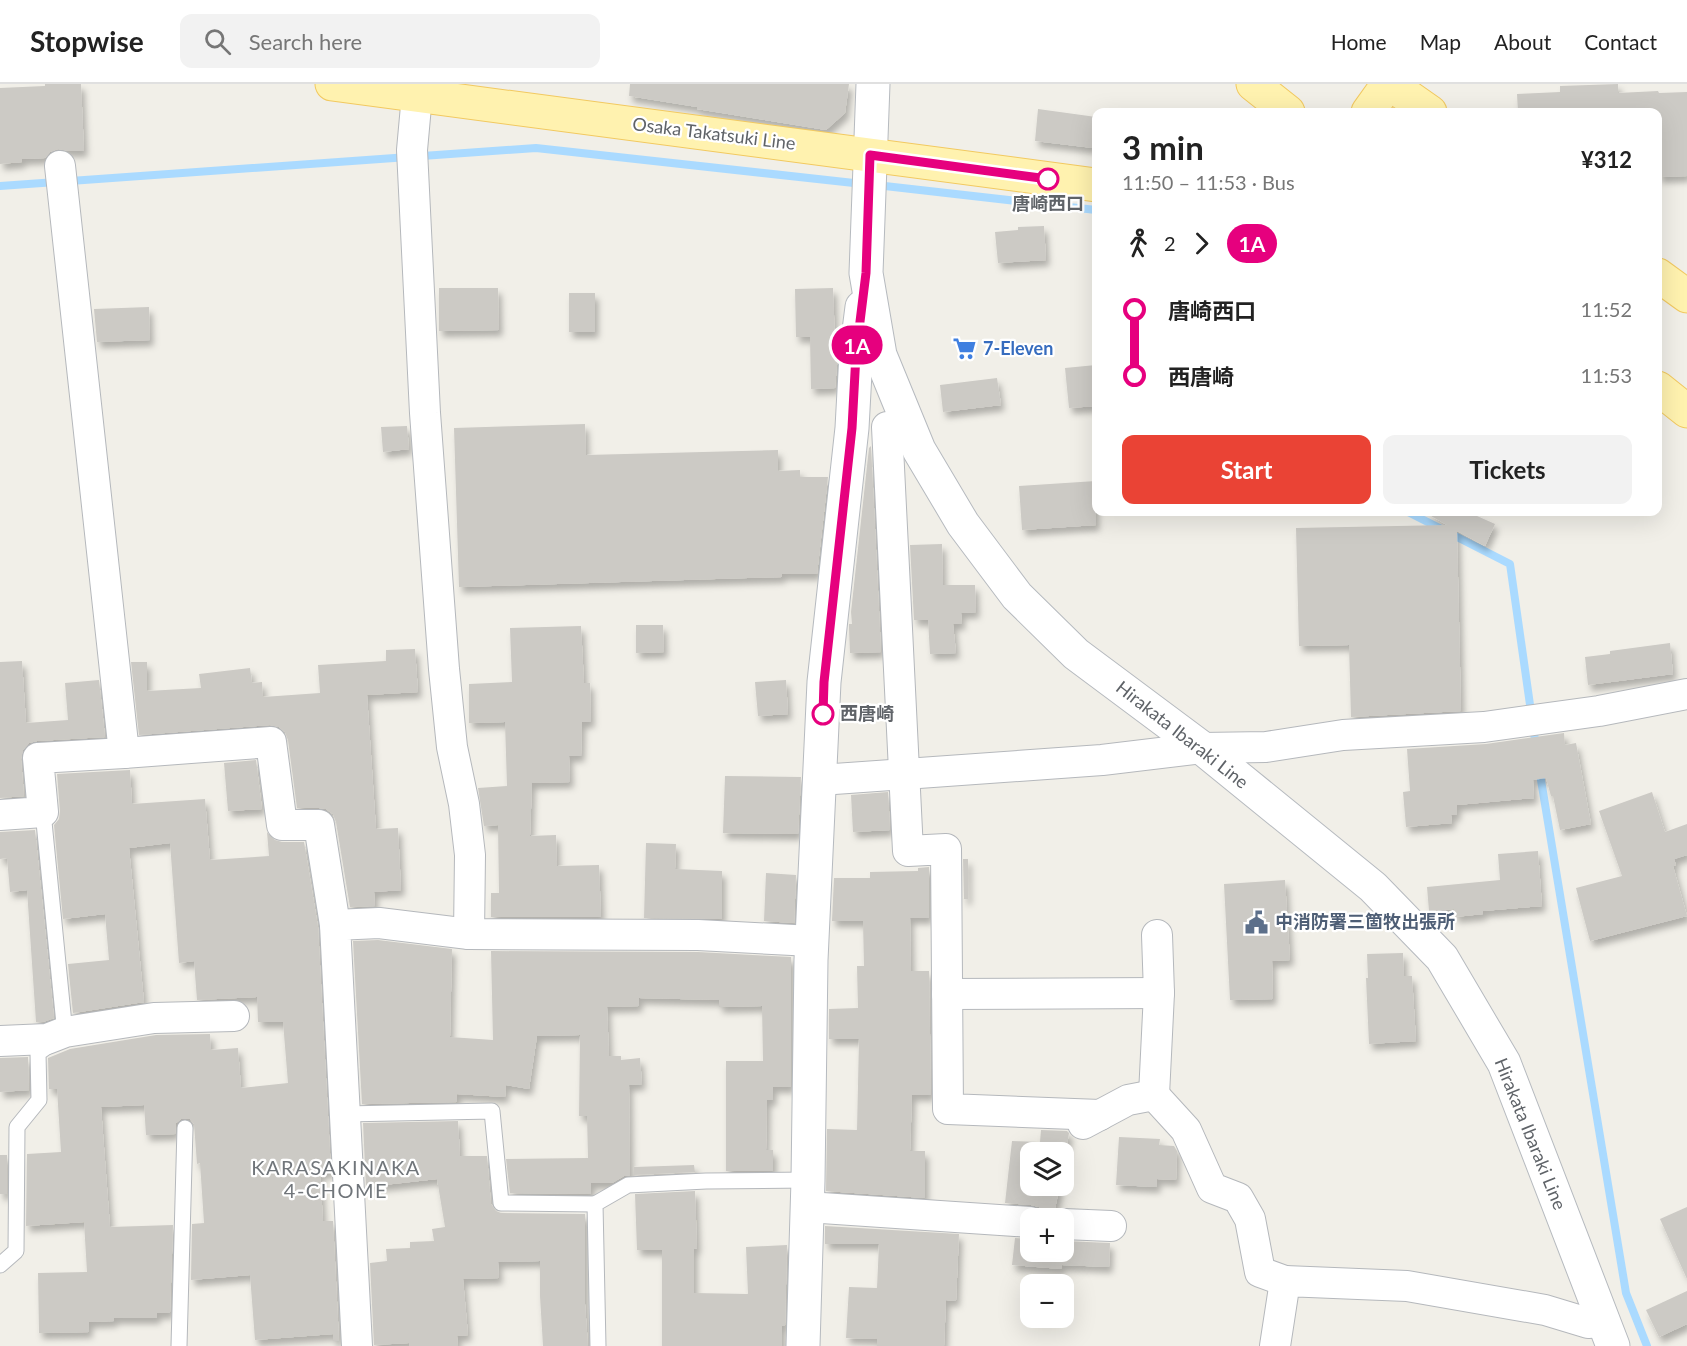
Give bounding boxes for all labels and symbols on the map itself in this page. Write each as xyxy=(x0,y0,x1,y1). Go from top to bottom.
street label: Osaka Takatsuki Line xyxy=(631,112,797,154)
marker: 唐崎西口 xyxy=(1037,168,1059,190)
place label: 唐崎西口 xyxy=(1012,192,1084,214)
line badge: 1A xyxy=(830,326,884,364)
supermarket icon: 7-Eleven xyxy=(952,336,978,362)
place label: 7-Eleven xyxy=(983,337,1053,359)
street label: Hirakata Ibaraki Line xyxy=(1112,676,1253,793)
place label: 西唐崎 xyxy=(840,702,894,724)
marker: 西唐崎 xyxy=(812,703,834,725)
public building icon: 中消防署三箇牧出張所 xyxy=(1244,909,1270,935)
place label: 中消防署三箇牧出張所 xyxy=(1275,910,1455,932)
street label: Hirakata Ibaraki Line xyxy=(1490,1055,1571,1213)
district label: KARASAKINAKA 4-CHOME xyxy=(251,1155,421,1202)

